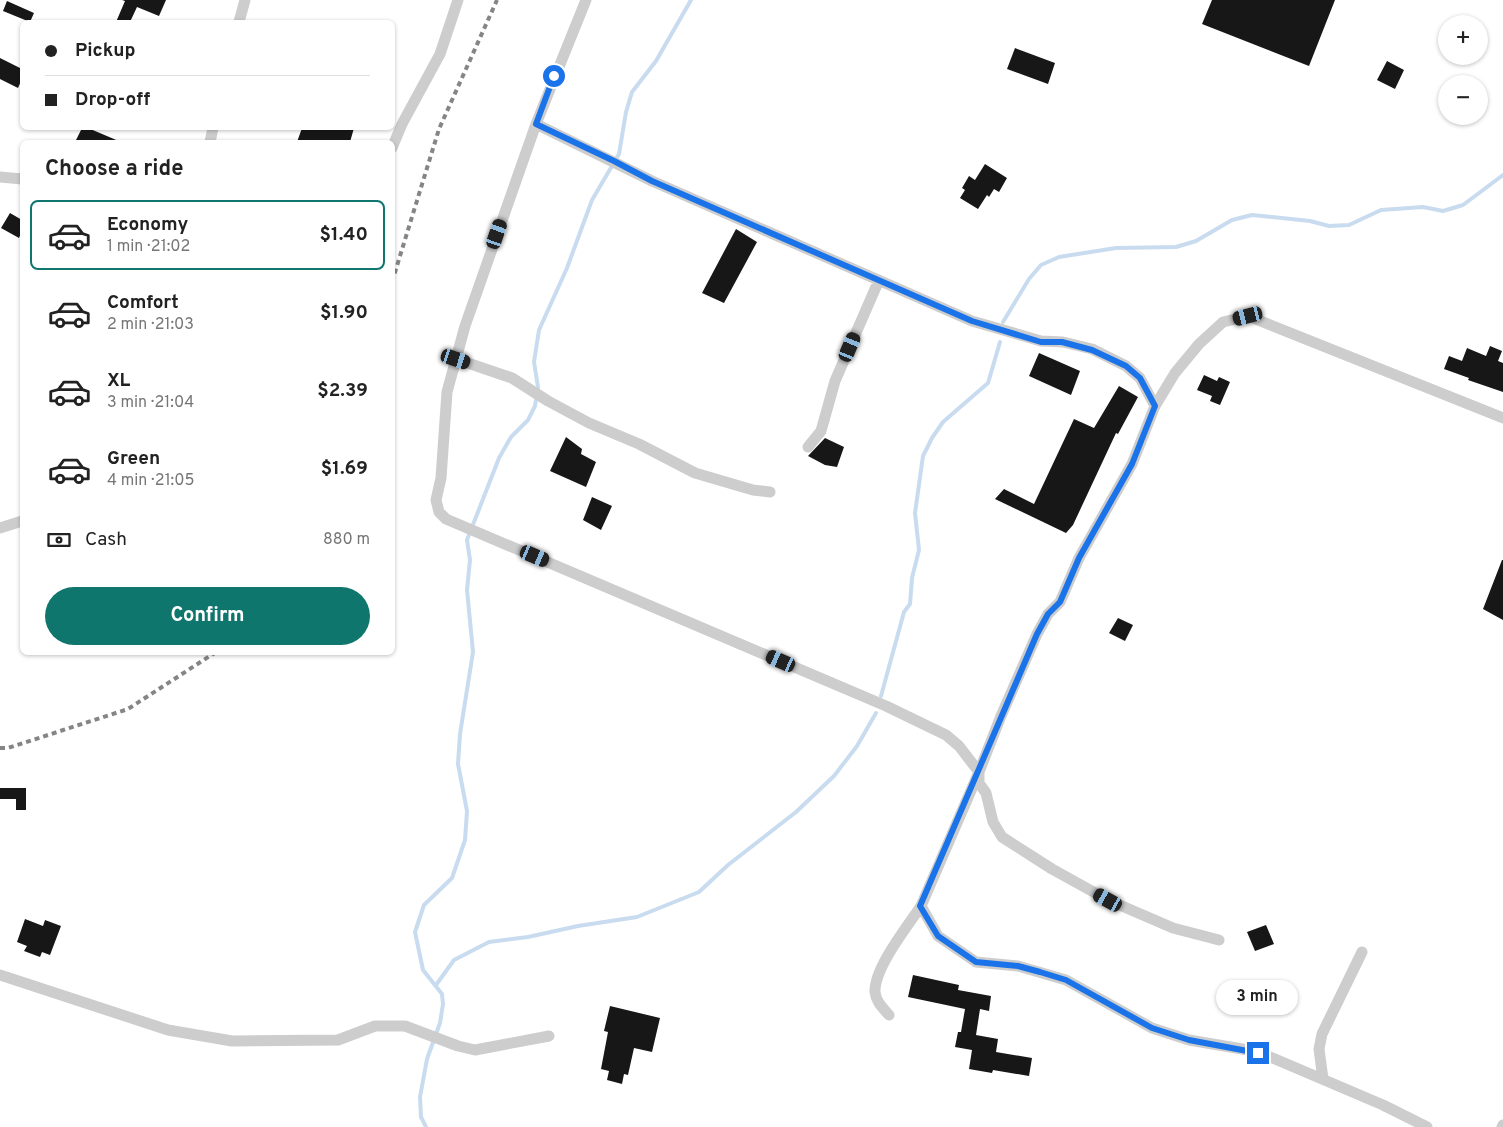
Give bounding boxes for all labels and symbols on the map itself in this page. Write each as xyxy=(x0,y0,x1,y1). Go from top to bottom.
route start xyxy=(543,65,565,87)
car xyxy=(485,217,508,251)
car xyxy=(1231,305,1264,327)
car xyxy=(837,330,862,364)
car xyxy=(439,347,472,371)
car xyxy=(518,543,551,569)
car xyxy=(764,648,797,674)
car xyxy=(1091,886,1124,914)
callout: 3 min xyxy=(1217,980,1299,1016)
route end xyxy=(1247,1042,1269,1064)

